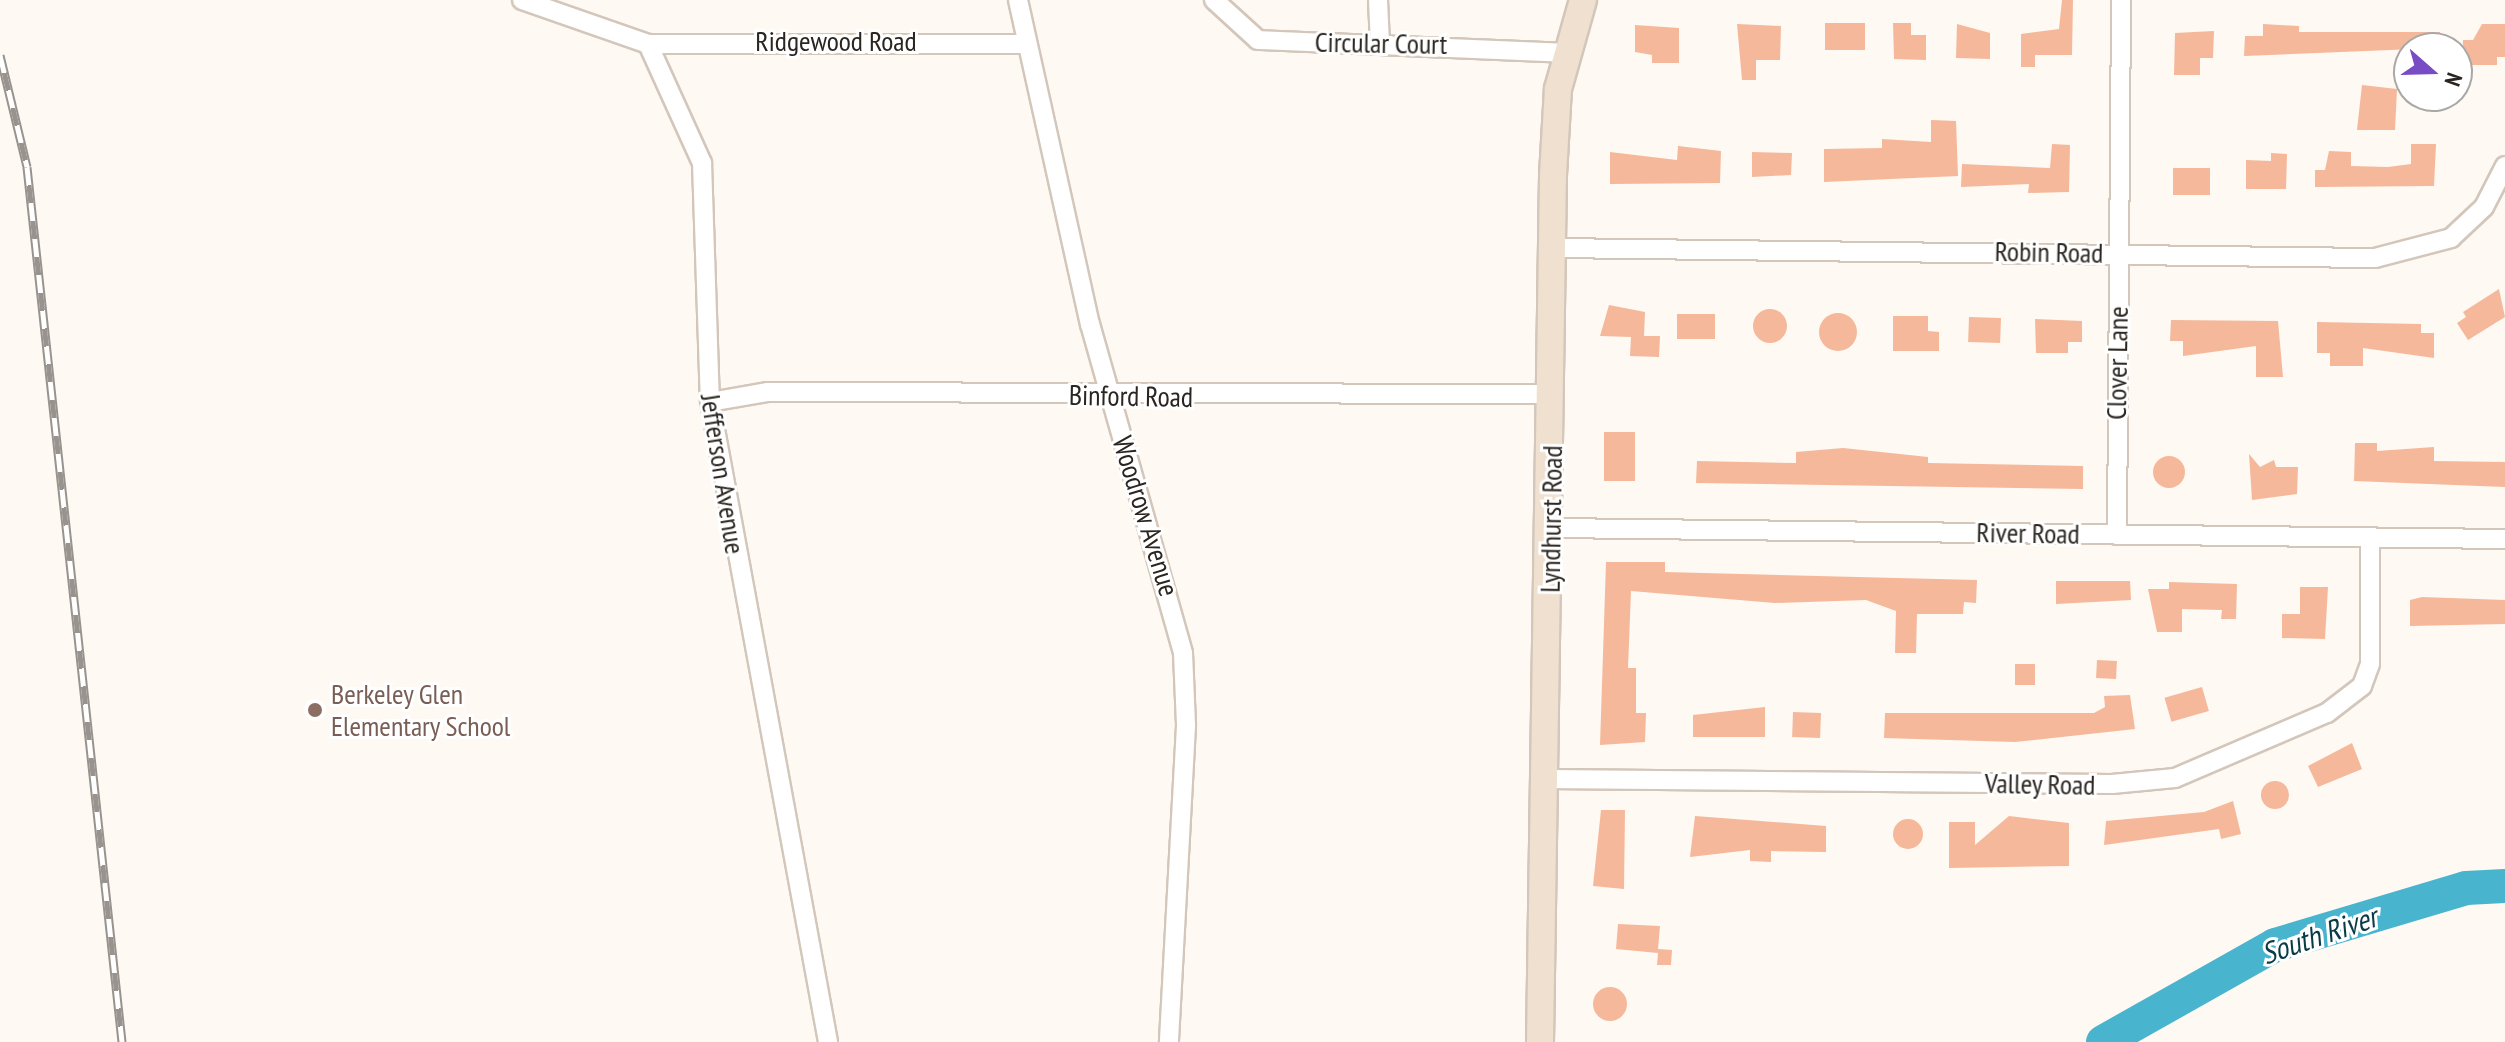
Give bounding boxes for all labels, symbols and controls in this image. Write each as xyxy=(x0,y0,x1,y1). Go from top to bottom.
street label: Ridgewood Road xyxy=(755,24,917,58)
street label: Circular Court xyxy=(1315,25,1447,61)
north arrow xyxy=(2393,32,2473,112)
text: N xyxy=(2438,69,2469,90)
street label: Robin Road xyxy=(1994,234,2104,270)
street label: Clover Lane xyxy=(2099,306,2135,420)
street label: Binford Road xyxy=(1069,378,1193,414)
street label: Jefferson Avenue xyxy=(694,391,752,557)
street label: Woodrow Avenue xyxy=(1106,431,1186,601)
street label: Lyndhurst Road xyxy=(1533,445,1569,593)
street label: River Road xyxy=(1976,515,2080,551)
place label: Berkeley Glen Elementary School xyxy=(331,677,511,743)
marker: Berkeley Glen Elementary School xyxy=(306,701,324,719)
street label: Valley Road xyxy=(1984,766,2096,802)
water label: South River xyxy=(2257,898,2381,972)

